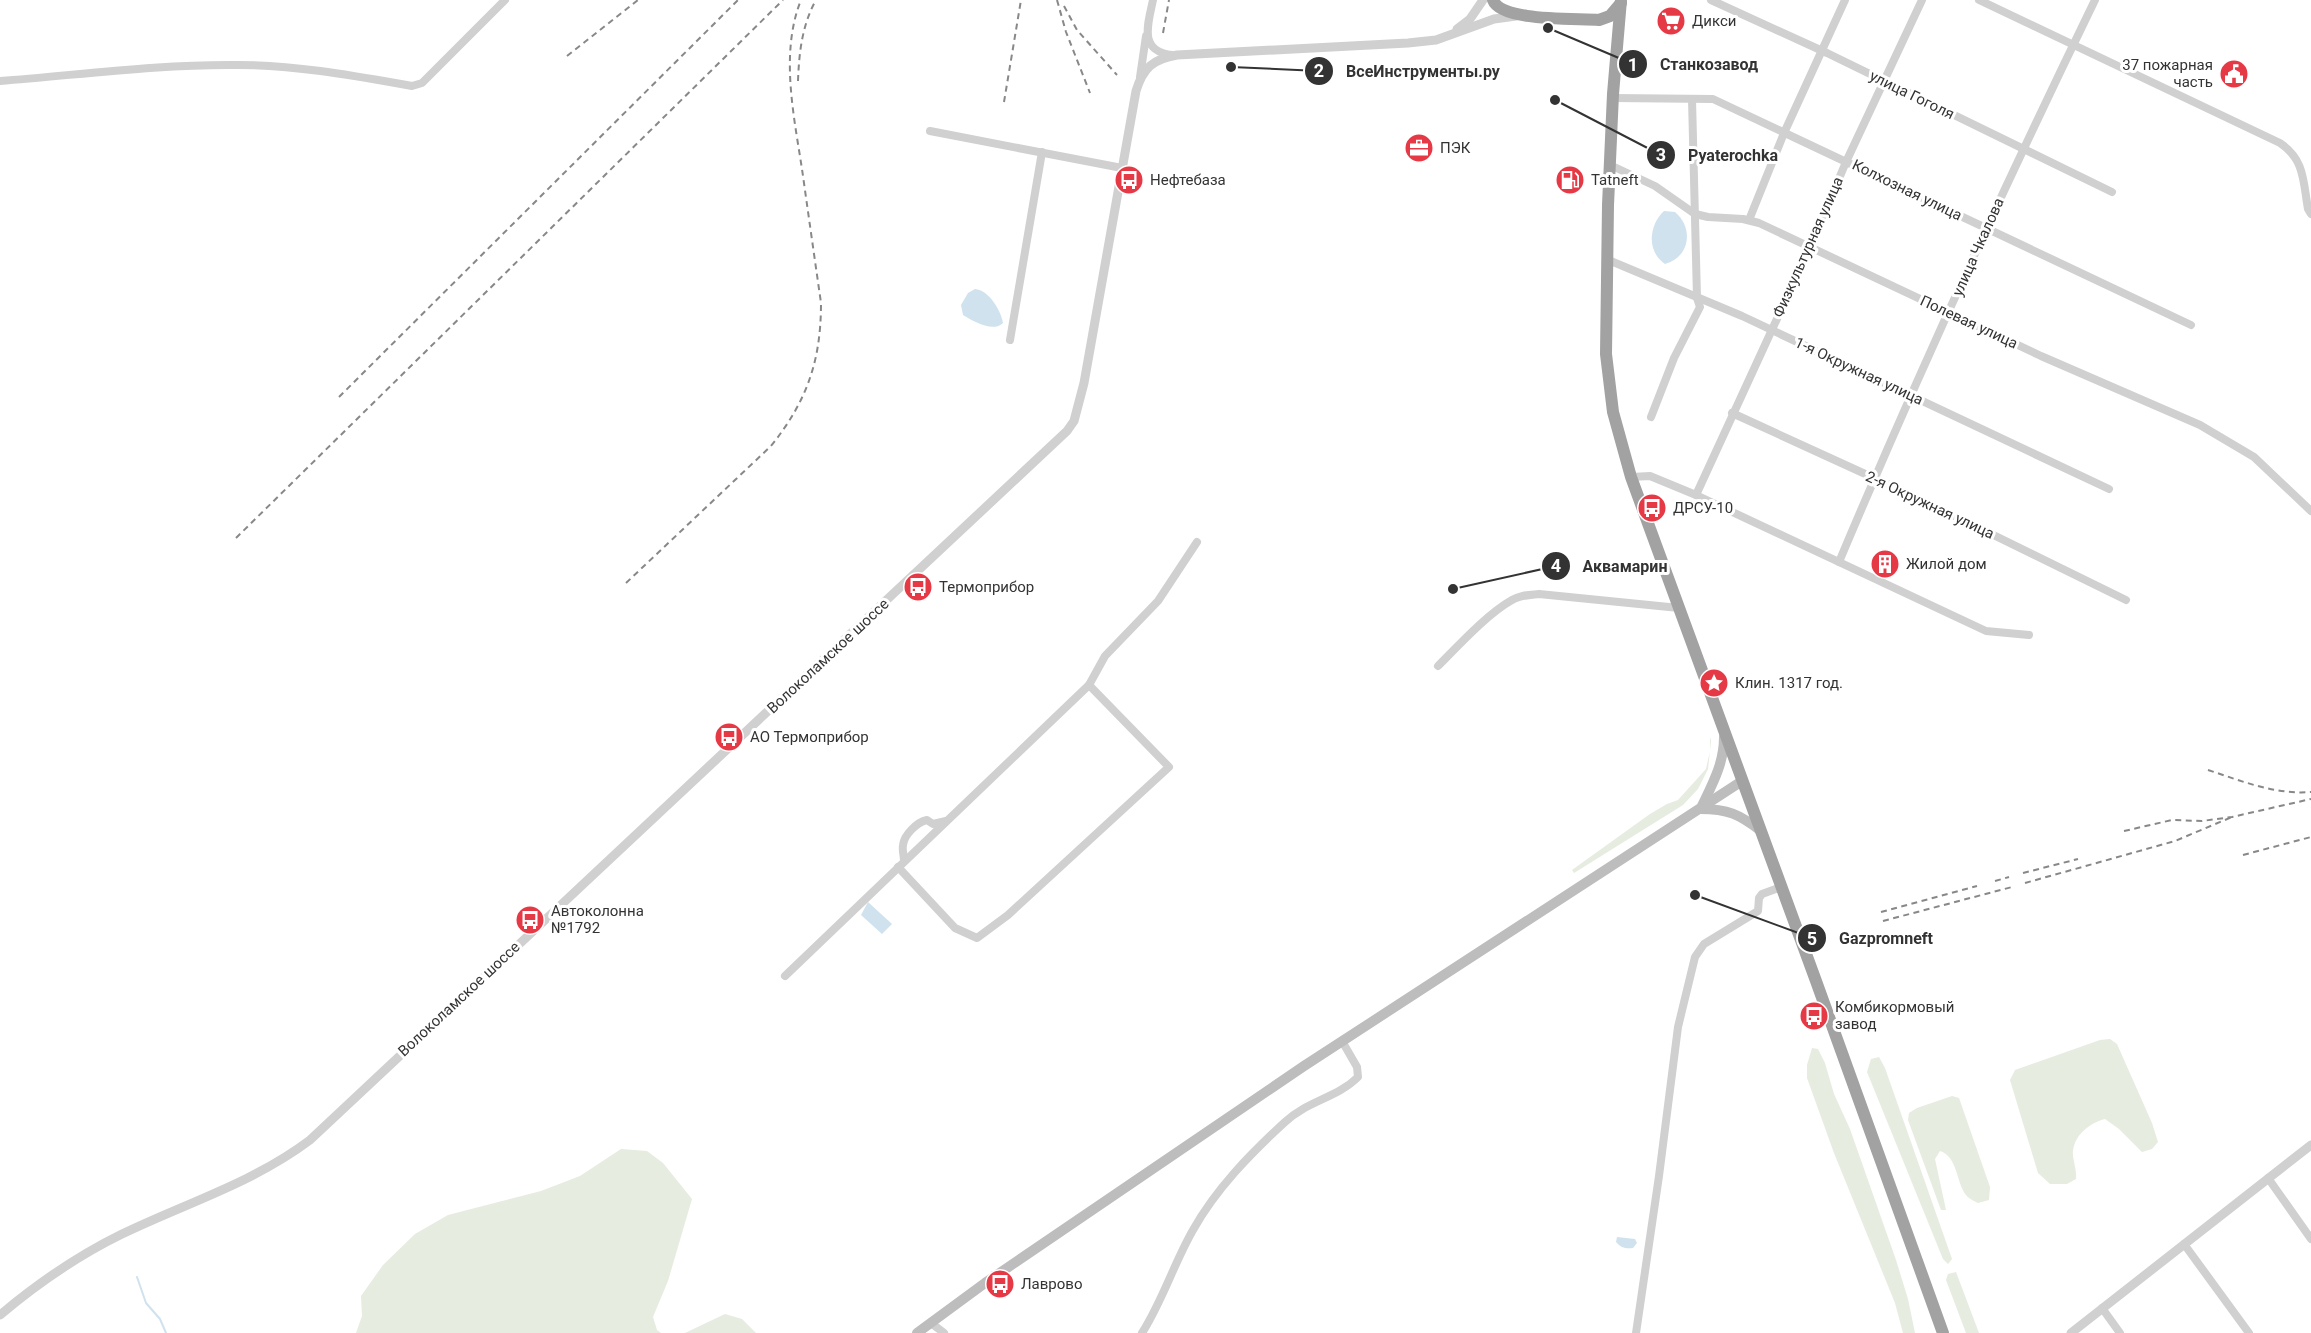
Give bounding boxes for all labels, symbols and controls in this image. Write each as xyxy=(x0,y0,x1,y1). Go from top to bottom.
supermarket icon: Дикси xyxy=(1655,5,1687,37)
place label: Дикси xyxy=(1692,12,1736,30)
callout: Станкозавод xyxy=(1618,47,1770,81)
callout: ВсеИнструменты.ру xyxy=(1304,54,1511,88)
text: 1 xyxy=(1628,54,1638,75)
text: Станкозавод xyxy=(1660,55,1758,74)
place label: 37 пожарная часть xyxy=(2122,56,2213,91)
public building icon: 37 пожарная часть xyxy=(2218,58,2250,90)
text: 2 xyxy=(1314,60,1324,81)
text: ВсеИнструменты.ру xyxy=(1346,62,1501,81)
street label: улица Гоголя xyxy=(1867,67,1957,123)
office icon: ПЭК xyxy=(1403,132,1435,164)
callout: Pyaterochka xyxy=(1646,138,1790,172)
place label: ПЭК xyxy=(1440,139,1471,157)
text: 3 xyxy=(1656,144,1666,165)
text: Pyaterochka xyxy=(1688,146,1778,165)
street label: Колхозная улица xyxy=(1849,156,1965,224)
bus stop icon: Нефтебаза xyxy=(1113,164,1145,196)
fuel station icon: Tatneft xyxy=(1554,164,1586,196)
place label: Нефтебаза xyxy=(1150,171,1226,189)
place label: Tatneft xyxy=(1591,171,1639,189)
street label: Физкультурная улица xyxy=(1769,174,1847,320)
street label: улица Чкалова xyxy=(1948,195,2008,299)
street label: Полевая улица xyxy=(1917,292,2021,352)
street label: 1-я Окружная улица xyxy=(1792,333,1926,409)
street label: 2-я Окружная улица xyxy=(1863,467,1997,543)
bus stop icon: ДРСУ-10 xyxy=(1636,492,1668,524)
place label: ДРСУ-10 xyxy=(1673,499,1733,517)
building icon: Жилой дом xyxy=(1869,548,1901,580)
callout: Аквамарин xyxy=(1541,549,1680,583)
text: 4 xyxy=(1551,555,1561,576)
place label: Жилой дом xyxy=(1906,555,1987,573)
text: Аквамарин xyxy=(1583,557,1667,576)
bus stop icon: Термоприбор xyxy=(902,571,934,603)
place label: Термоприбор xyxy=(939,578,1034,596)
street label: Волоколамское шоссе xyxy=(763,595,893,717)
place icon: Клин. 1317 год. xyxy=(1698,667,1730,699)
place label: Клин. 1317 год. xyxy=(1735,674,1843,692)
bus stop icon: АО Термоприбор xyxy=(713,721,745,753)
place label: АО Термоприбор xyxy=(750,728,869,746)
place label: Автоколонна №1792 xyxy=(551,902,644,937)
bus stop icon: Автоколонна №1792 xyxy=(514,904,546,936)
callout: Gazpromneft xyxy=(1797,921,1945,955)
text: 5 xyxy=(1807,928,1817,949)
text: Gazpromneft xyxy=(1839,929,1934,948)
street label: Волоколамское шоссе xyxy=(394,938,524,1060)
place label: Комбикормовый завод xyxy=(1835,998,1954,1033)
bus stop icon: Комбикормовый завод xyxy=(1798,1000,1830,1032)
bus stop icon: Лаврово xyxy=(984,1268,1016,1300)
place label: Лаврово xyxy=(1021,1275,1082,1293)

